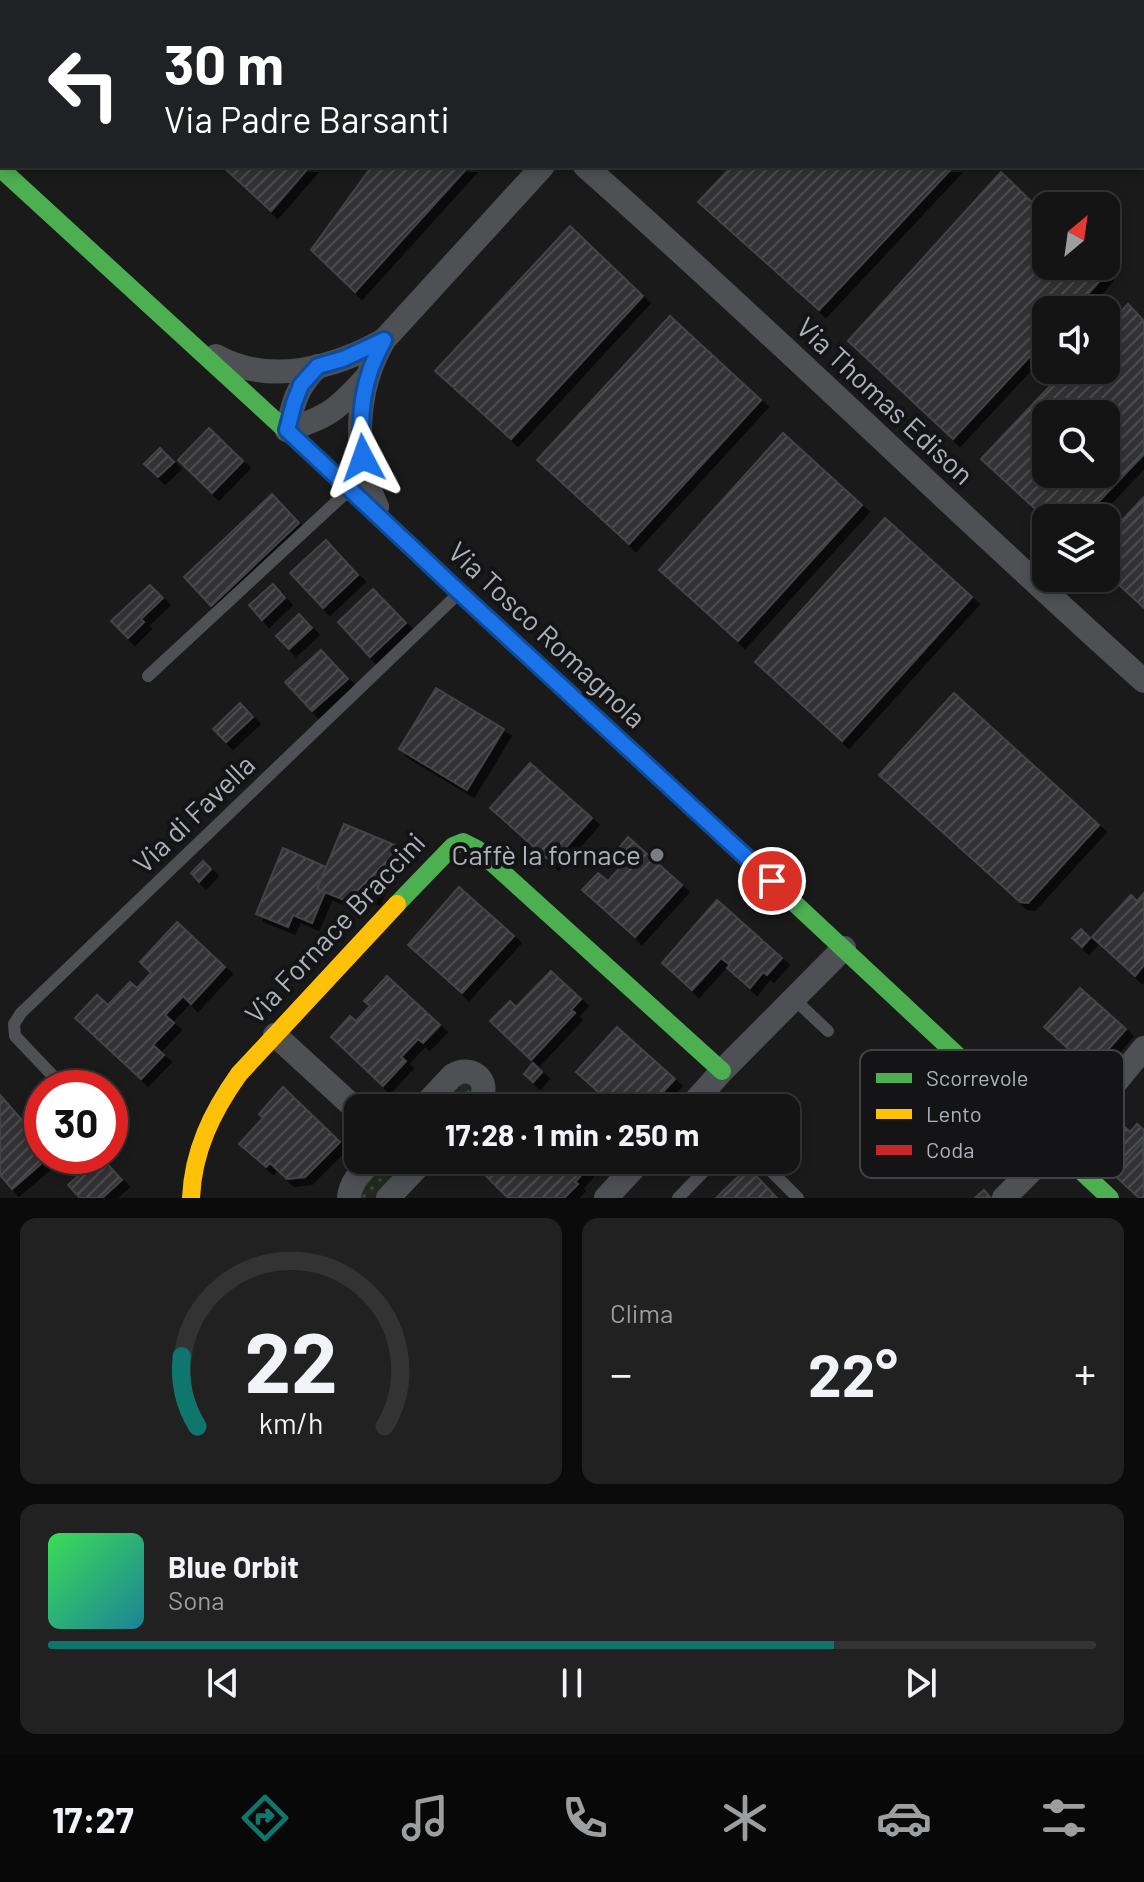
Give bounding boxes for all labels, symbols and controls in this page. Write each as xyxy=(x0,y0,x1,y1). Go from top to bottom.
text: 30 m xyxy=(164,29,284,96)
icon: left xyxy=(32,32,136,136)
text: Via Padre Barsanti xyxy=(164,97,450,140)
north arrow xyxy=(1032,192,1120,280)
map controls xyxy=(1032,192,1120,592)
button: sound xyxy=(1032,296,1120,384)
street label: Via Thomas Edison xyxy=(790,310,981,491)
button: search xyxy=(1032,400,1120,488)
position arrow xyxy=(321,416,405,500)
button: layers xyxy=(1032,504,1120,592)
street label: Via Tosco Romagnola xyxy=(442,534,653,734)
street label: Via di Favella xyxy=(126,747,261,880)
street label: Via Fornace Braccini xyxy=(237,825,431,1030)
place label: Caffè la fornace xyxy=(452,837,641,871)
marker: Caffè la fornace xyxy=(648,846,666,864)
pin xyxy=(738,847,806,915)
icon: arrive xyxy=(750,859,794,903)
legend xyxy=(860,1050,1124,1178)
text: Scorrevole xyxy=(926,1064,1028,1090)
speed limit sign: 30 xyxy=(24,1070,128,1174)
text: Lento xyxy=(926,1100,982,1126)
text: 17:28 · 1 min · 250 m xyxy=(445,1116,699,1152)
text: Coda xyxy=(926,1136,975,1162)
text: Clima xyxy=(610,1297,673,1328)
text: 22 xyxy=(244,1310,338,1410)
text: 22° xyxy=(808,1337,898,1409)
text: − xyxy=(610,1346,632,1399)
text: + xyxy=(1074,1346,1096,1399)
text: km/h xyxy=(259,1405,323,1440)
text: Blue Orbit xyxy=(168,1548,299,1584)
text: Sona xyxy=(168,1584,225,1615)
icon: previous xyxy=(201,1661,245,1705)
icon: pause xyxy=(550,1661,594,1705)
icon: next xyxy=(899,1661,943,1705)
icon: directions xyxy=(237,1790,293,1846)
icon: music xyxy=(397,1790,453,1846)
icon: phone xyxy=(557,1790,613,1846)
icon: climate xyxy=(717,1790,773,1846)
icon: car xyxy=(876,1790,932,1846)
icon: filters xyxy=(1036,1790,1092,1846)
text: 17:27 xyxy=(52,1797,134,1840)

